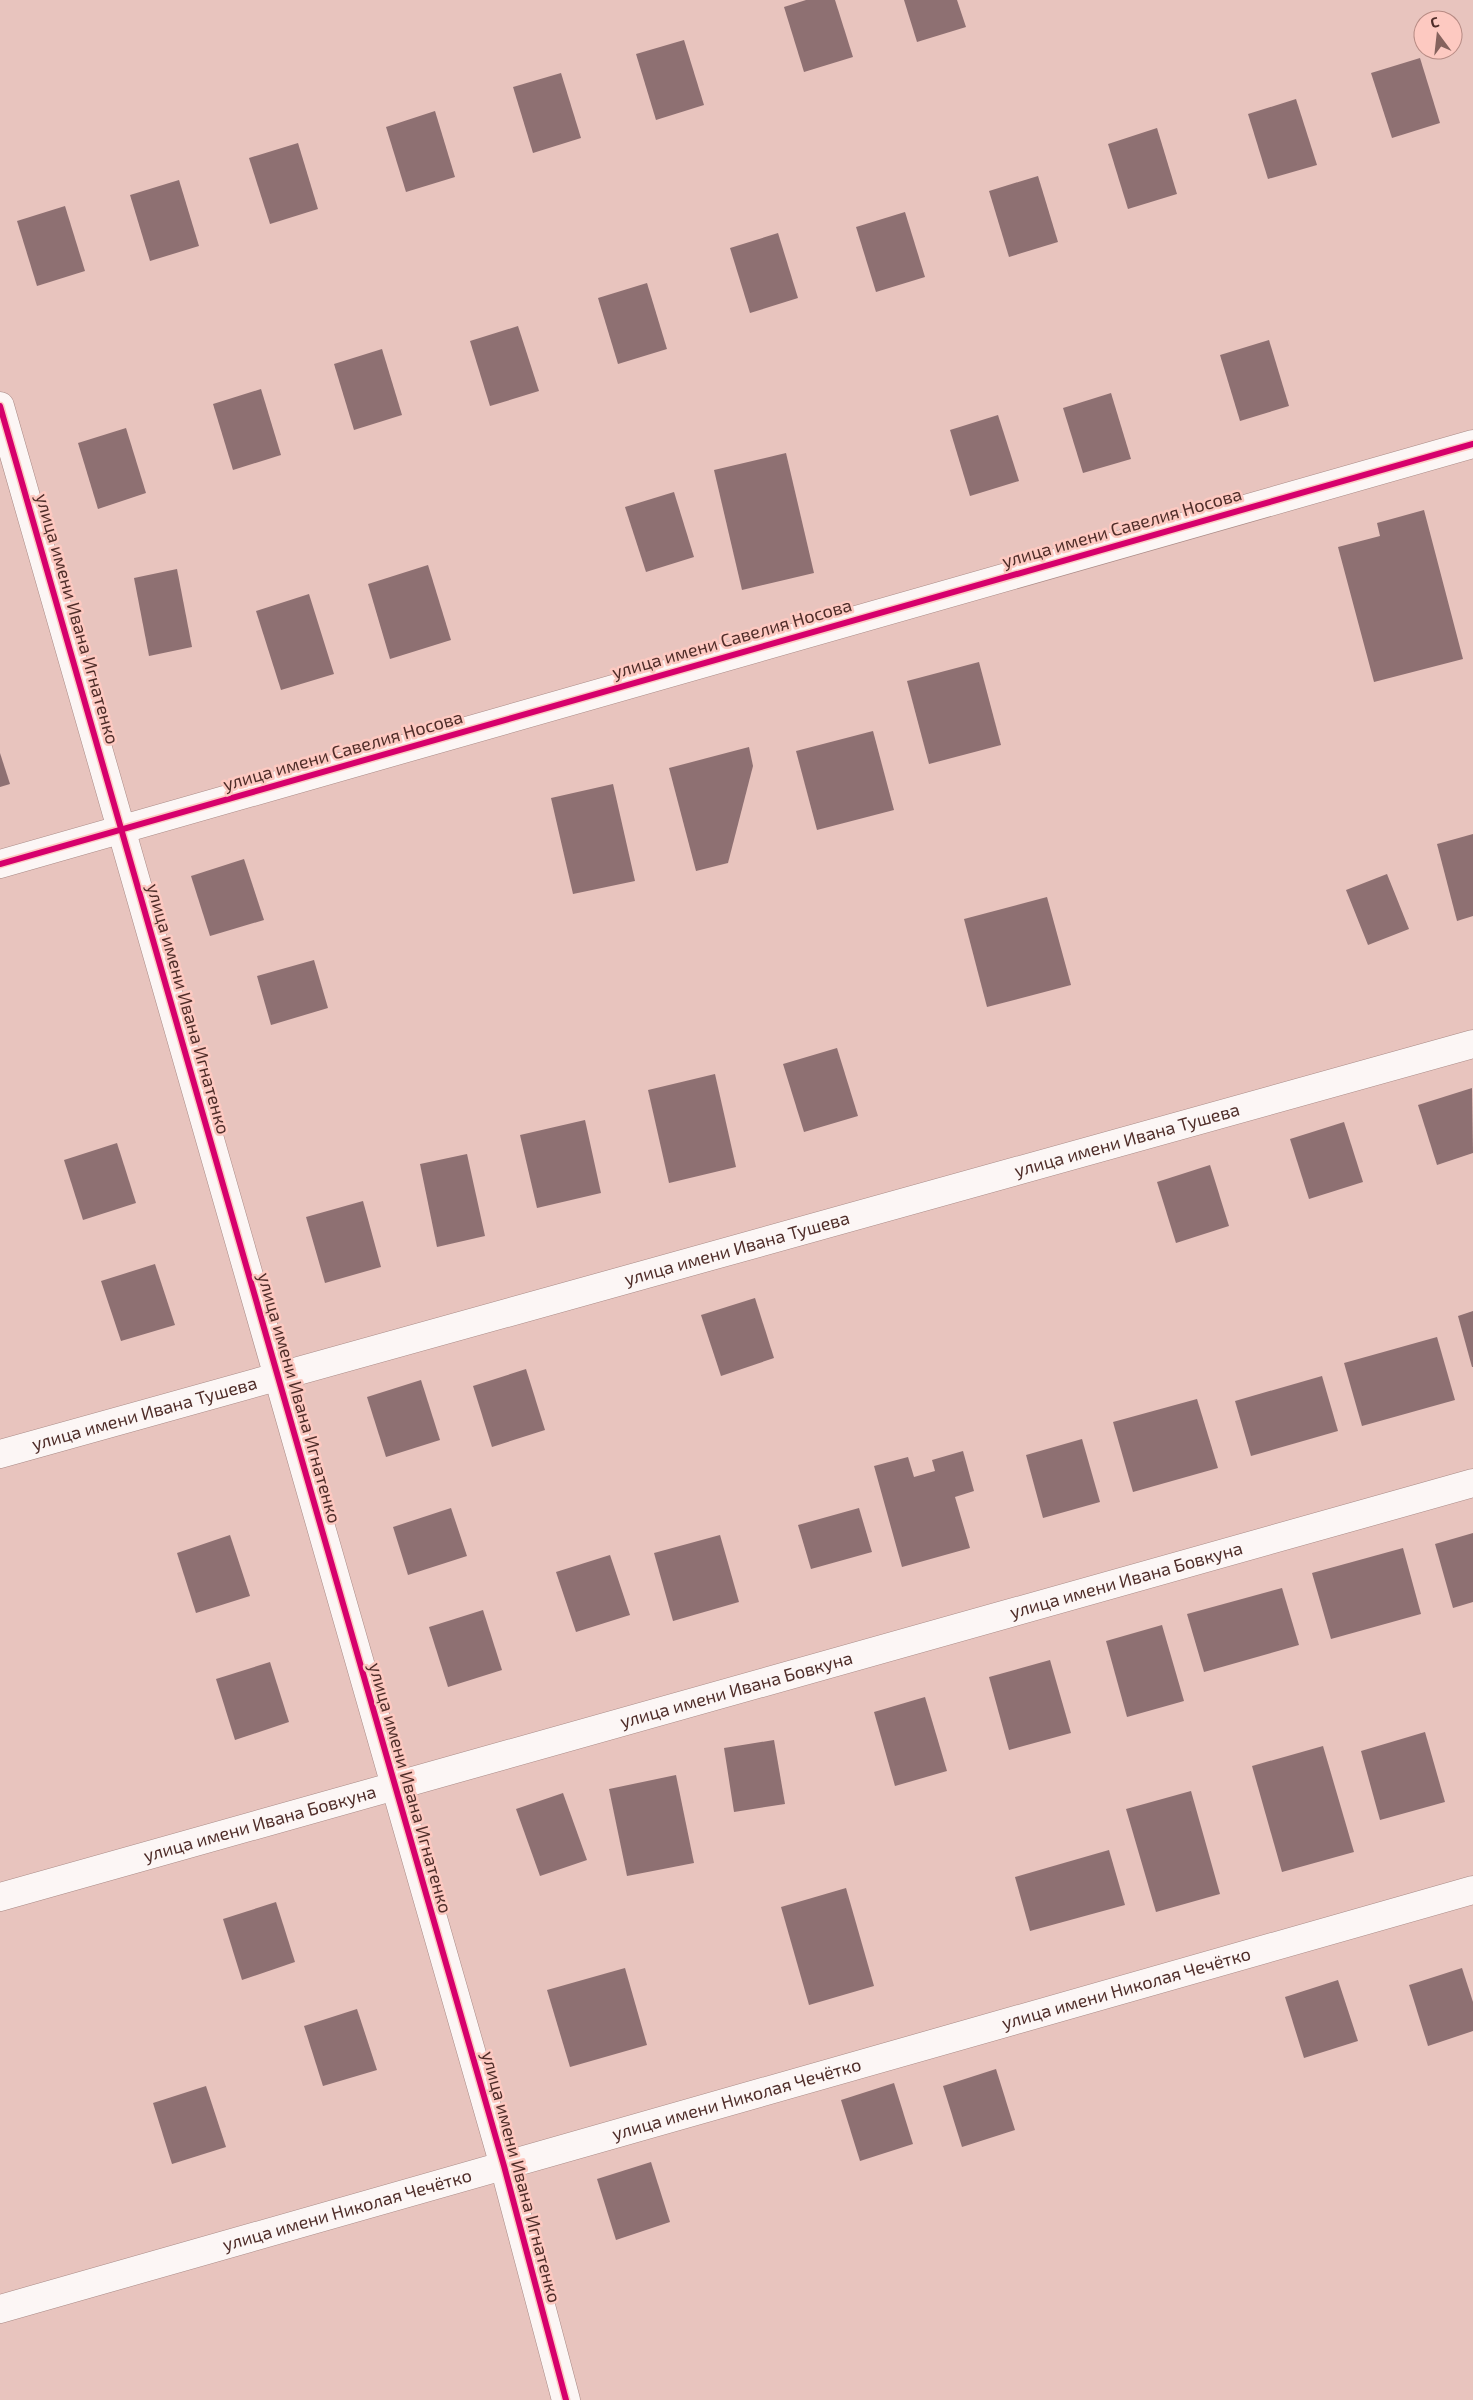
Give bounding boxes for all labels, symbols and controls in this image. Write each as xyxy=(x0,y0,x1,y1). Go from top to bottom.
north arrow xyxy=(1413,10,1463,60)
text: С xyxy=(1428,13,1441,31)
street label: улица имени Савелия Носова xyxy=(999,482,1244,572)
street label: улица имени Ивана Игнатенко xyxy=(32,491,124,747)
street label: улица имени Савелия Носова xyxy=(609,593,854,683)
street label: улица имени Савелия Носова xyxy=(220,705,465,795)
street label: улица имени Ивана Игнатенко xyxy=(143,881,235,1137)
street label: улица имени Ивана Тушева xyxy=(1012,1097,1242,1181)
street label: улица имени Ивана Тушева xyxy=(622,1206,852,1290)
street label: улица имени Ивана Игнатенко xyxy=(254,1270,346,1526)
street label: улица имени Ивана Тушева xyxy=(29,1371,259,1455)
street label: улица имени Ивана Бовкуна xyxy=(1007,1536,1245,1623)
street label: улица имени Ивана Бовкуна xyxy=(617,1646,855,1732)
street label: улица имени Ивана Игнатенко xyxy=(365,1660,457,1916)
street label: улица имени Ивана Бовкуна xyxy=(141,1780,378,1866)
street label: улица имени Николая Чечётко xyxy=(999,1942,1253,2034)
street label: улица имени Ивана Игнатенко xyxy=(478,2048,566,2305)
street label: улица имени Николая Чечётко xyxy=(609,2053,864,2144)
street label: улица имени Николая Чечётко xyxy=(220,2163,474,2255)

